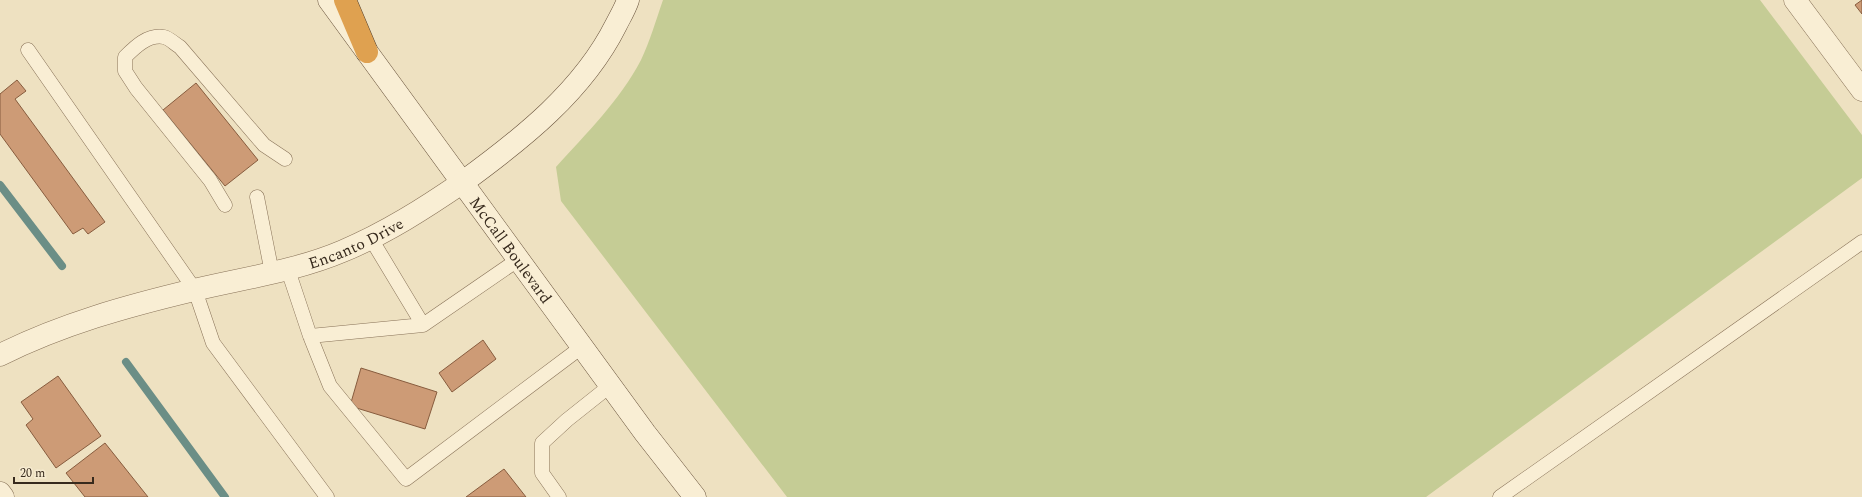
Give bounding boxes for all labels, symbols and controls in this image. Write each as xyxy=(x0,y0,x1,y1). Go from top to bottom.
street label: McCall Boulevard xyxy=(463,192,558,309)
street label: Encanto Drive xyxy=(305,212,408,276)
scale bar xyxy=(14,459,93,485)
text: 20 m xyxy=(20,464,45,483)

